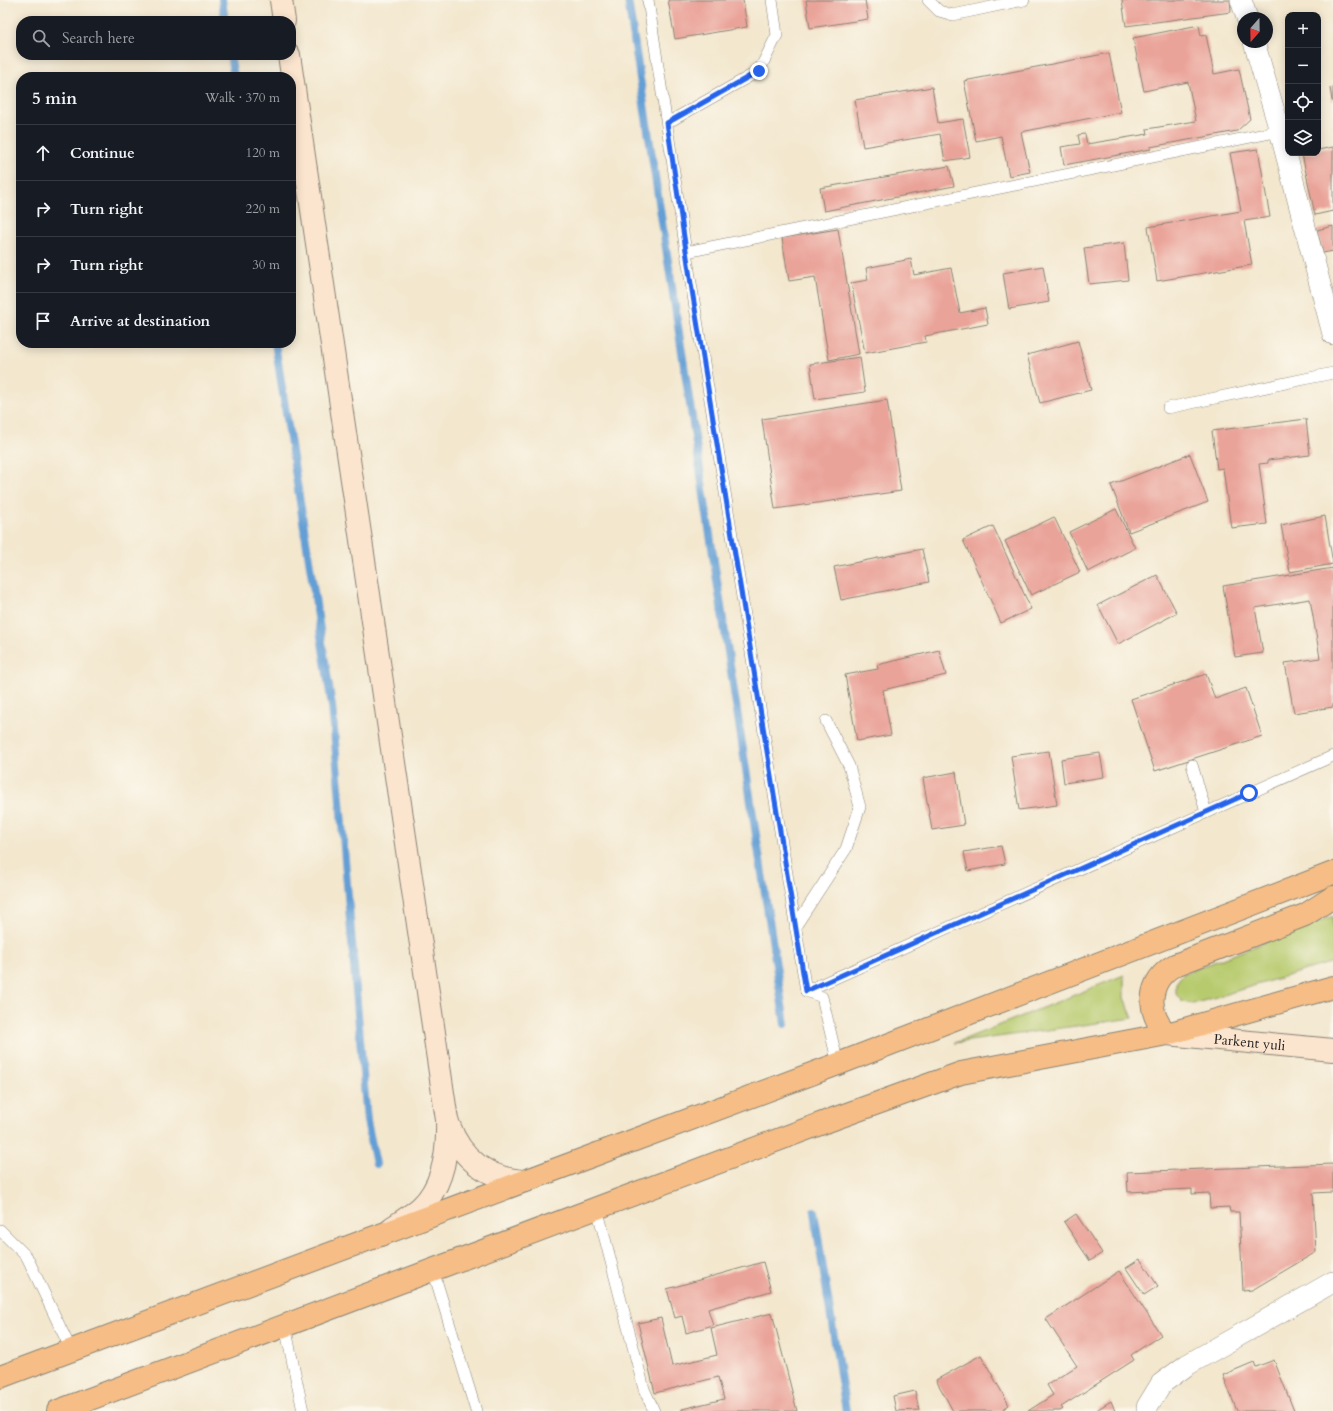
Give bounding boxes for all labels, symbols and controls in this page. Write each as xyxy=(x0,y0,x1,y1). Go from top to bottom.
north arrow xyxy=(1237,12,1273,48)
map controls xyxy=(1285,12,1321,156)
button: + xyxy=(1285,12,1321,48)
search box xyxy=(16,16,296,60)
icon: search xyxy=(30,27,52,49)
text: Search here xyxy=(62,28,135,48)
button: − xyxy=(1285,48,1321,84)
route end xyxy=(750,62,768,80)
button: locate xyxy=(1285,84,1321,120)
text: 5 min xyxy=(32,87,77,110)
text: Walk · 370 m xyxy=(205,89,280,107)
button: layers xyxy=(1285,120,1321,156)
icon: ahead xyxy=(32,142,54,164)
text: Continue xyxy=(70,143,135,163)
text: 120 m xyxy=(246,144,280,162)
icon: right xyxy=(32,198,54,220)
text: Turn right xyxy=(70,199,143,219)
text: 220 m xyxy=(246,200,280,218)
icon: right xyxy=(32,254,54,276)
text: Turn right xyxy=(70,255,143,275)
text: 30 m xyxy=(252,256,280,274)
icon: arrive xyxy=(32,310,54,332)
text: Arrive at destination xyxy=(70,311,210,331)
route start xyxy=(1240,784,1258,802)
street label: Parkent yuli xyxy=(1213,1030,1286,1055)

